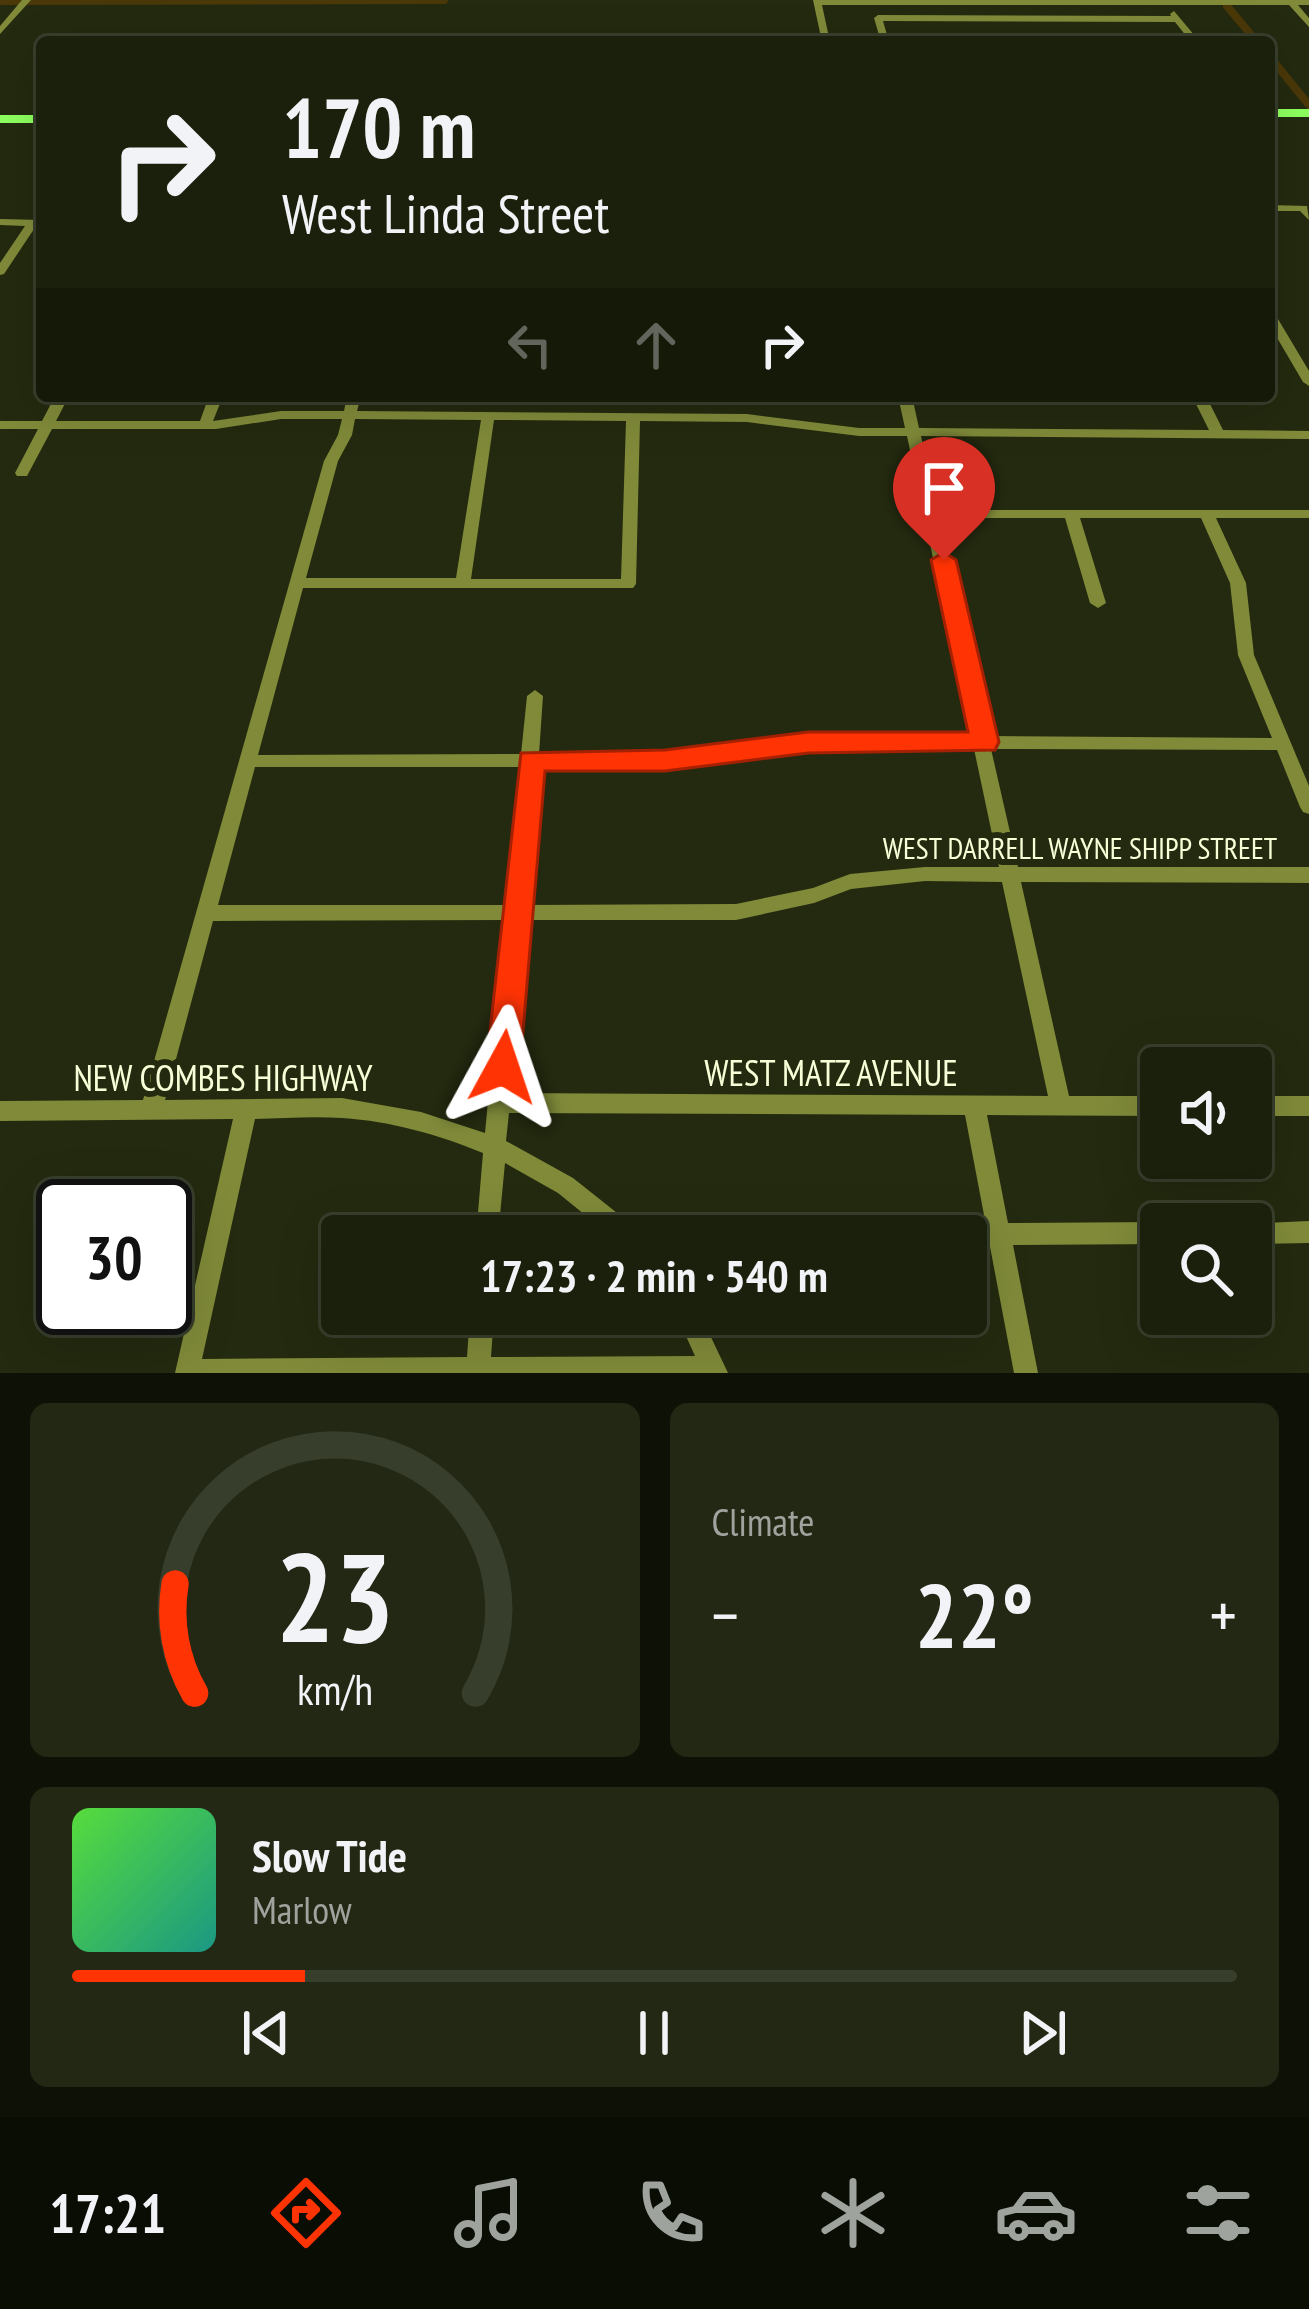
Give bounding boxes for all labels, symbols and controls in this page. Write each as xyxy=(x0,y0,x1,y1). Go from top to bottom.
text: 170 m xyxy=(282,72,475,181)
icon: right xyxy=(84,84,240,240)
text: West Linda Street xyxy=(282,178,609,248)
icon: left xyxy=(497,312,563,378)
icon: ahead xyxy=(623,312,689,378)
icon: right xyxy=(749,312,815,378)
pin xyxy=(893,437,995,560)
icon: arrive xyxy=(911,455,977,521)
street label: WEST DARRELL WAYNE SHIPP STREET xyxy=(883,828,1277,867)
position arrow xyxy=(440,1004,566,1130)
map controls xyxy=(1140,1047,1272,1335)
button: sound xyxy=(1140,1047,1272,1179)
street label: WEST MATZ AVENUE xyxy=(704,1049,958,1096)
street label: NEW COMBES HIGHWAY xyxy=(73,1054,373,1101)
speed limit sign: 30 xyxy=(36,1179,192,1335)
button: search xyxy=(1140,1203,1272,1335)
text: 17:23 · 2 min · 540 m xyxy=(480,1246,828,1304)
text: Climate xyxy=(712,1496,814,1547)
text: 23 xyxy=(275,1515,394,1676)
text: 22° xyxy=(915,1556,1034,1673)
text: − xyxy=(712,1572,739,1657)
text: + xyxy=(1210,1572,1237,1657)
text: km/h xyxy=(297,1661,373,1717)
text: Slow Tide xyxy=(252,1826,407,1884)
text: Marlow xyxy=(252,1884,352,1935)
icon: previous xyxy=(233,2000,299,2066)
icon: pause xyxy=(621,2000,687,2066)
icon: next xyxy=(1010,2000,1076,2066)
icon: directions xyxy=(264,2171,348,2255)
icon: music xyxy=(447,2171,531,2255)
icon: phone xyxy=(629,2171,713,2255)
icon: climate xyxy=(811,2171,895,2255)
icon: car xyxy=(994,2171,1078,2255)
icon: filters xyxy=(1176,2171,1260,2255)
text: 17:21 xyxy=(49,2178,166,2248)

